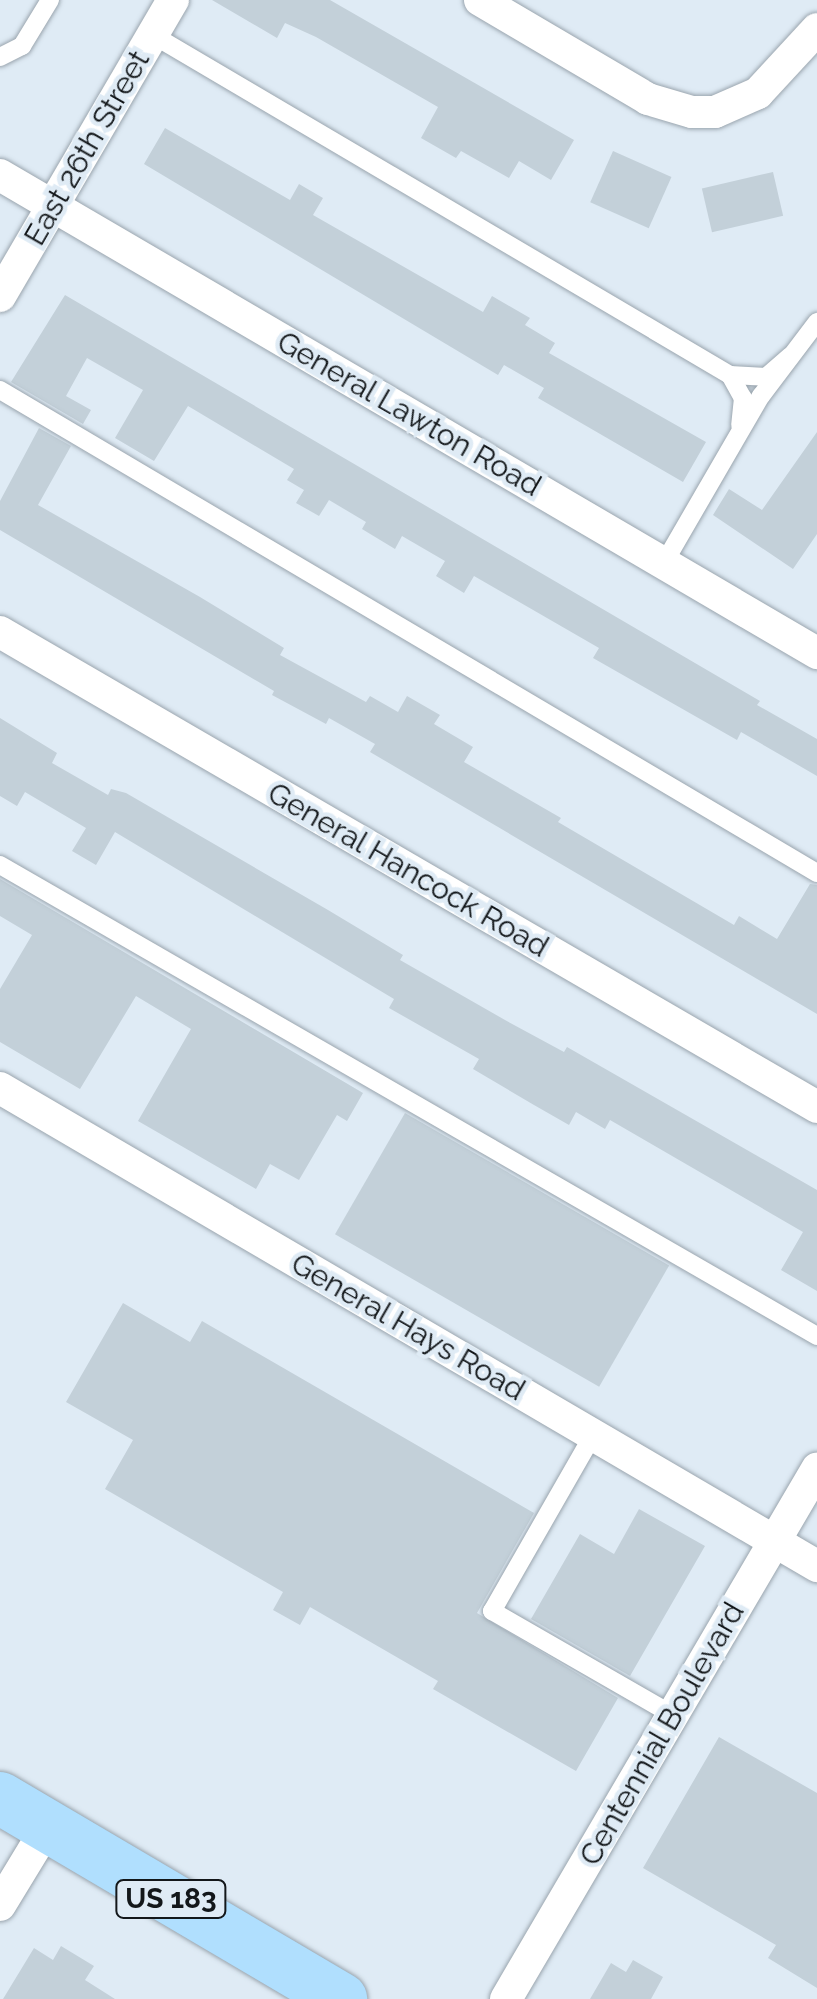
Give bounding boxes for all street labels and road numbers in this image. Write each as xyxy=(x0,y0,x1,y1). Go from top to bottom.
street label: East 26th Street xyxy=(17,44,157,252)
street label: General Lawton Road xyxy=(270,324,548,504)
street label: General Hancock Road xyxy=(261,775,555,965)
street label: General Hays Road xyxy=(284,1245,532,1409)
street label: Centennial Boulevard xyxy=(572,1596,752,1872)
road number: US 183 xyxy=(114,1876,228,1922)

